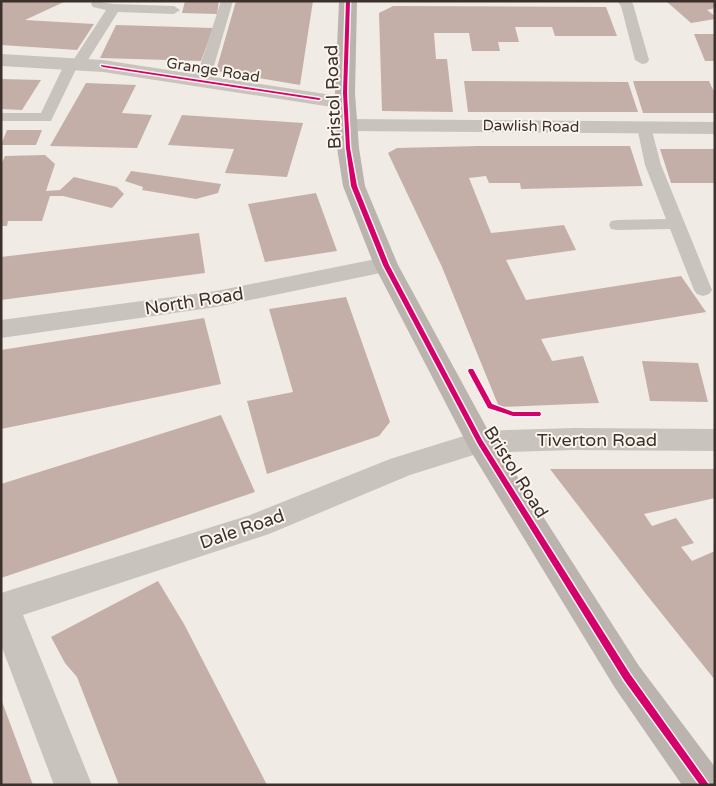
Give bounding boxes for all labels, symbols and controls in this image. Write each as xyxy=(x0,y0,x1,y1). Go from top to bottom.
street label: Bristol Road xyxy=(320,44,346,150)
street label: Grange Road xyxy=(165,54,261,86)
street label: Dawlish Road xyxy=(482,116,580,136)
street label: North Road xyxy=(143,282,245,320)
street label: Bristol Road xyxy=(479,422,553,522)
street label: Tiverton Road xyxy=(537,429,657,451)
street label: Dale Road xyxy=(197,504,287,554)

